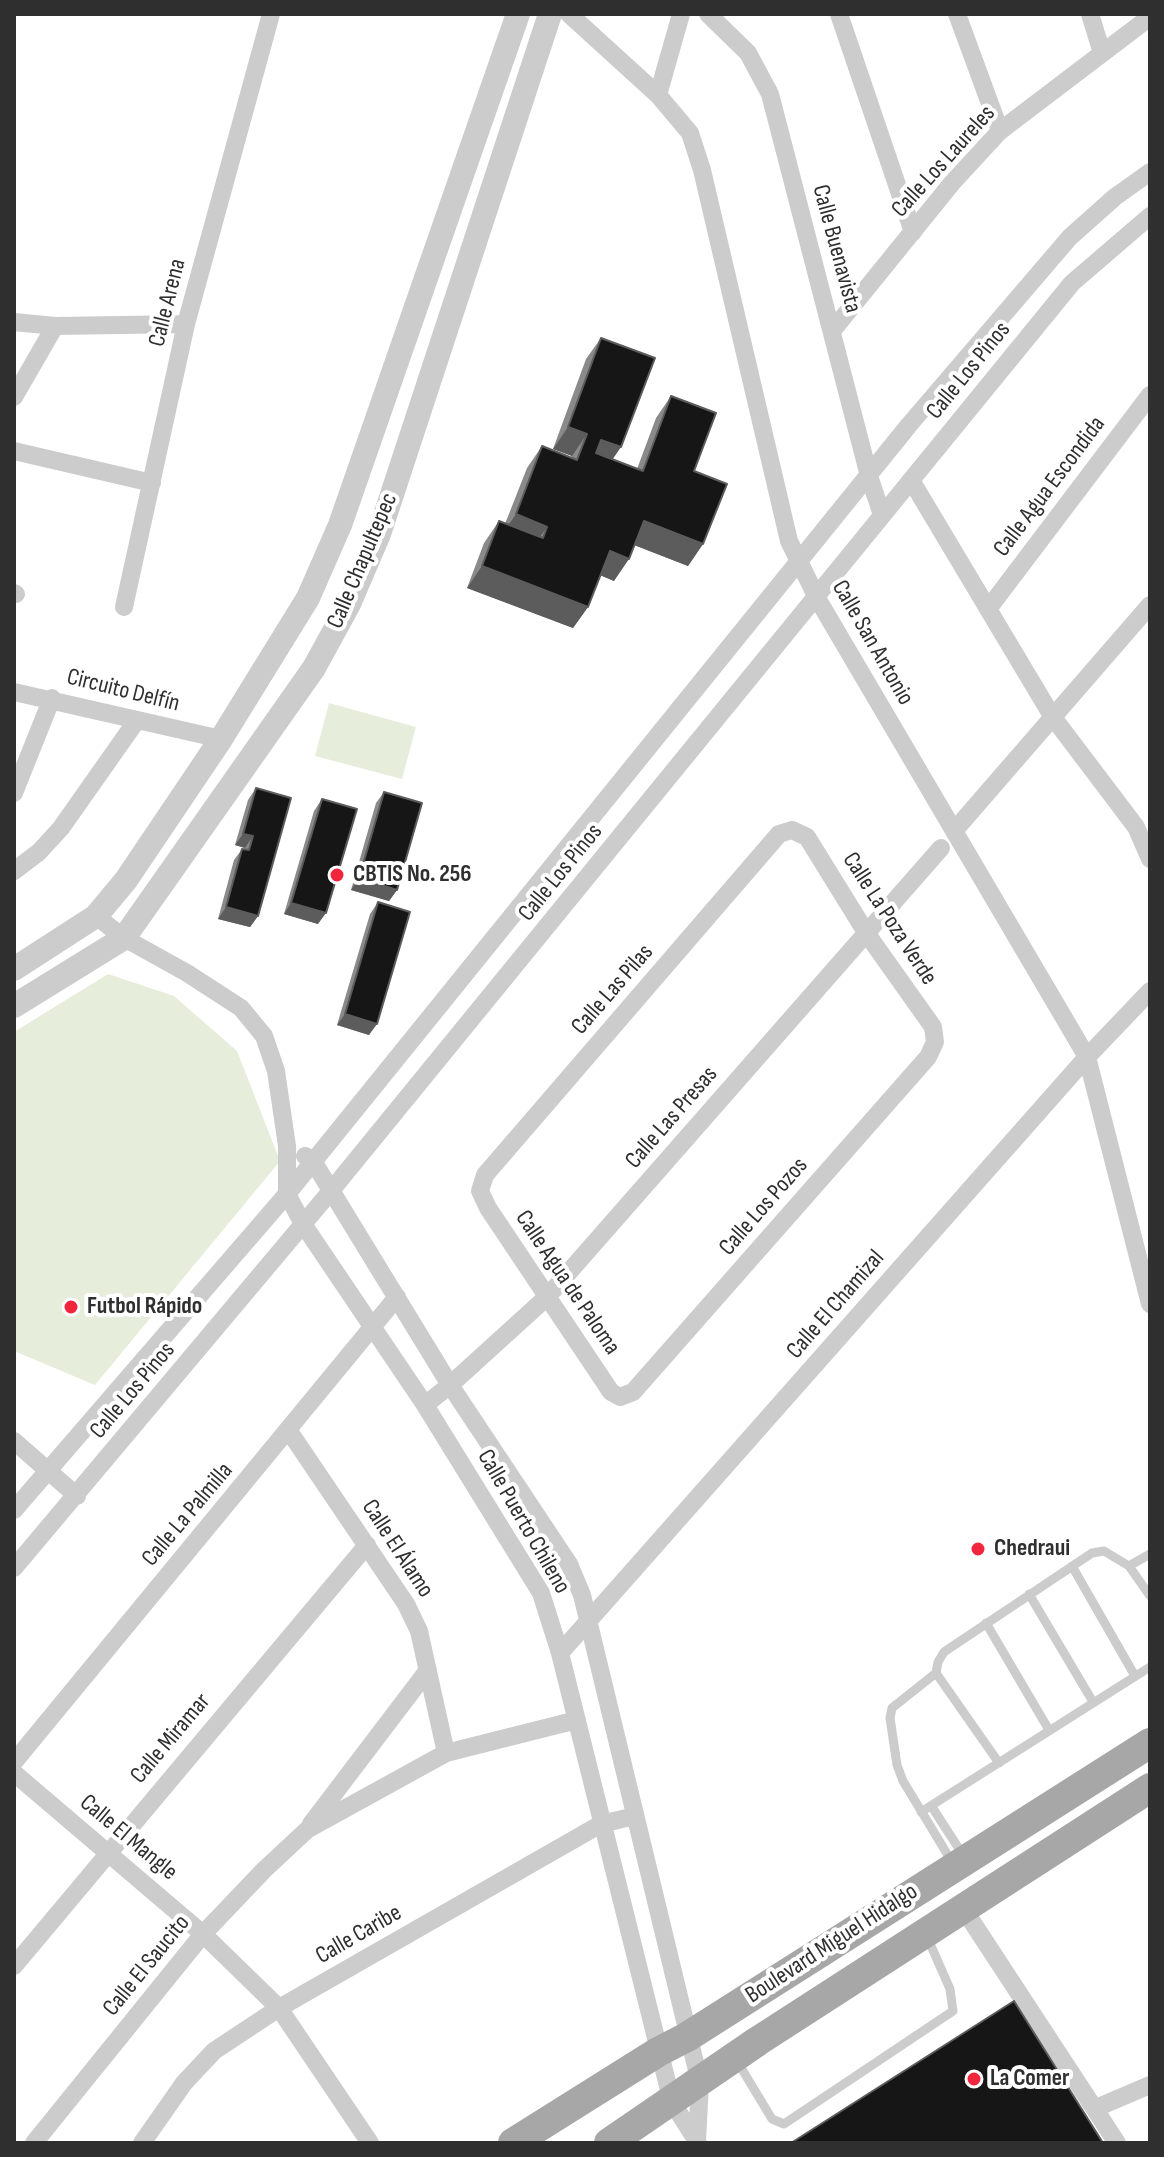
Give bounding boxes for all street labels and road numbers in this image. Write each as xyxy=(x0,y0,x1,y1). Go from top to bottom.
street label: Calle Los Laureles xyxy=(886,100,1002,224)
street label: Calle Buenavista xyxy=(805,182,867,316)
street label: Calle Arena xyxy=(143,256,193,350)
street label: Calle Los Pinos xyxy=(921,316,1017,426)
street label: Calle Agua Escondida xyxy=(988,411,1112,563)
street label: Calle Chapultepec xyxy=(322,489,404,633)
street label: Calle San Antonio xyxy=(825,575,919,711)
street label: Circuito Delfín xyxy=(64,663,182,719)
street label: Calle Los Pinos xyxy=(513,818,609,928)
street label: Calle La Poza Verde xyxy=(835,847,943,991)
street label: Calle Las Pilas xyxy=(566,939,660,1041)
street label: Calle Las Presas xyxy=(620,1061,724,1175)
street label: Calle Los Pozos xyxy=(714,1152,814,1262)
street label: Calle Agua de Paloma xyxy=(508,1205,626,1361)
street label: Calle El Chamizal xyxy=(781,1245,891,1365)
street label: Calle Los Pinos xyxy=(84,1337,182,1445)
street label: Calle Puerto Chileno xyxy=(470,1445,576,1599)
street label: Calle La Palmilla xyxy=(136,1457,240,1573)
street label: Calle El Álamo xyxy=(355,1495,439,1603)
street label: Calle Miramar xyxy=(125,1688,217,1790)
street label: Calle El Mangle xyxy=(73,1789,183,1887)
street label: Boulevard Miguel Hidalgo xyxy=(741,1878,923,2010)
street label: Calle Caribe xyxy=(311,1899,407,1971)
street label: Calle El Saucito xyxy=(98,1910,196,2022)

